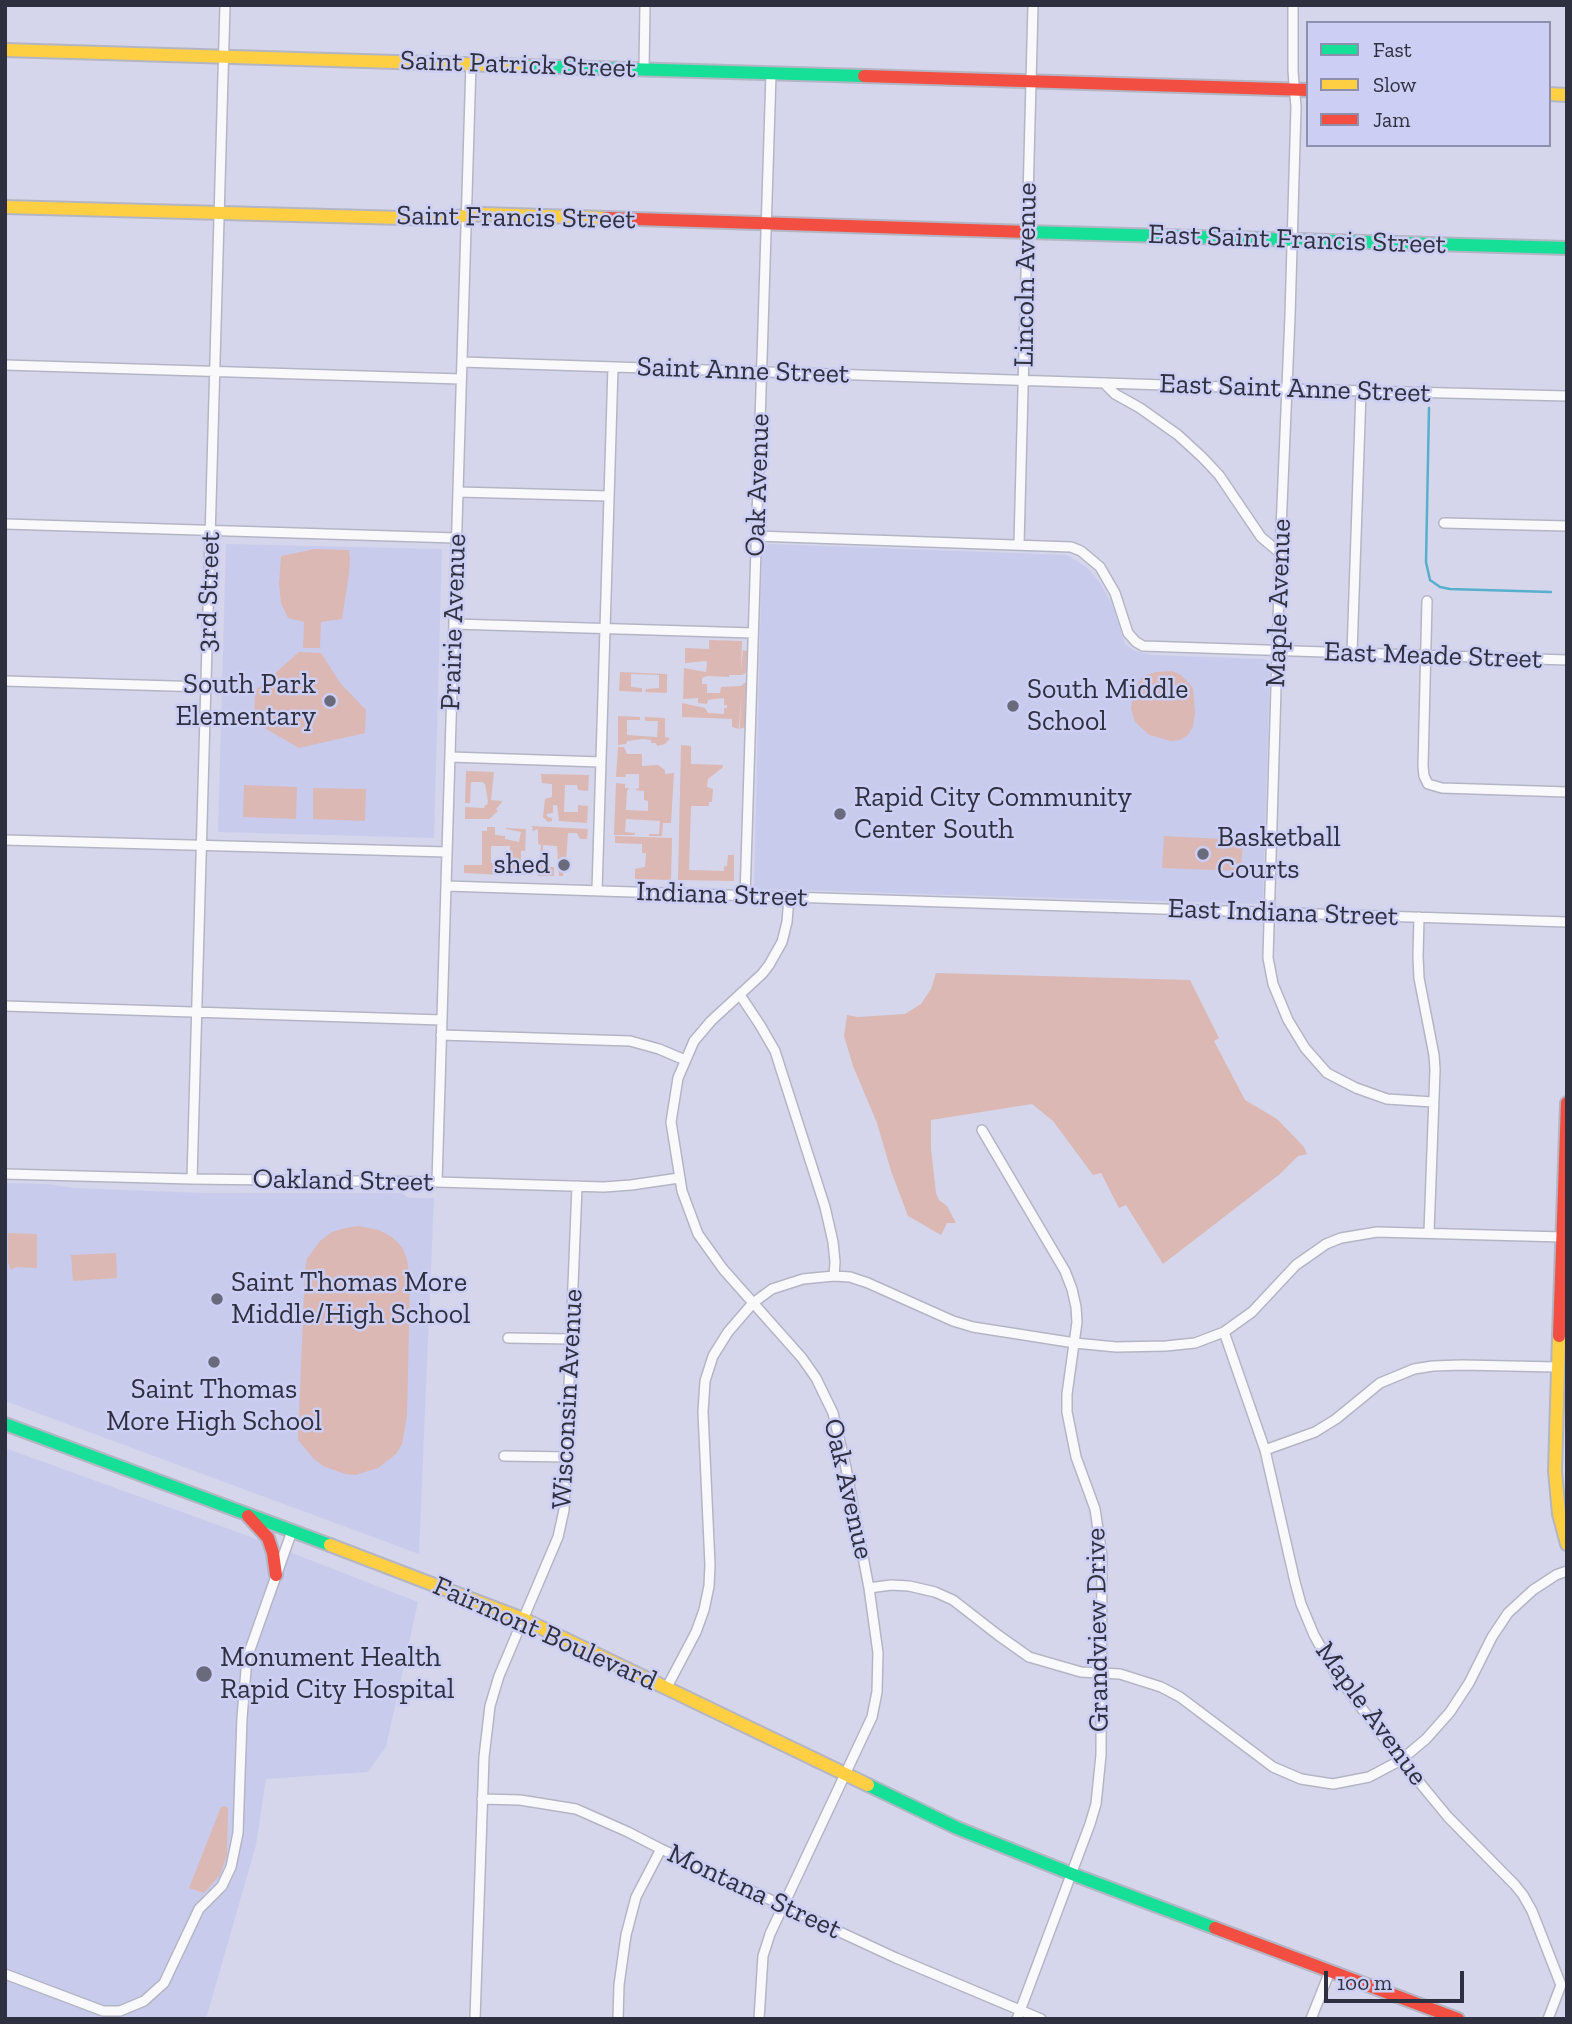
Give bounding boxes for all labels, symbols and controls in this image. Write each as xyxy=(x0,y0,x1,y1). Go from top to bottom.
legend xyxy=(1306,21,1551,147)
text: Fast xyxy=(1373,37,1412,62)
street label: Saint Patrick Street xyxy=(399,44,637,86)
text: Slow xyxy=(1373,72,1416,97)
text: Jam xyxy=(1373,107,1410,132)
street label: Lincoln Avenue xyxy=(1008,182,1044,368)
street label: Saint Francis Street xyxy=(396,199,636,237)
street label: East Saint Francis Street xyxy=(1147,218,1447,262)
street label: Saint Anne Street xyxy=(636,351,850,391)
street label: East Saint Anne Street xyxy=(1159,367,1431,411)
street label: Oak Avenue xyxy=(739,413,777,557)
street label: Maple Avenue xyxy=(1259,518,1299,688)
street label: 3rd Street xyxy=(190,531,228,653)
street label: Prairie Avenue xyxy=(434,533,474,711)
street label: East Meade Street xyxy=(1323,635,1543,677)
place label: South Park Elementary xyxy=(176,668,316,734)
place label: South Middle School xyxy=(1027,673,1188,739)
marker: South Park Elementary xyxy=(322,693,338,709)
marker: South Middle School xyxy=(1005,698,1021,714)
place label: Rapid City Community Center South xyxy=(854,781,1132,847)
marker: Rapid City Community Center South xyxy=(832,806,848,822)
place label: Basketball Courts xyxy=(1217,821,1341,887)
marker: Basketball Courts xyxy=(1195,846,1211,862)
place label: shed xyxy=(494,848,550,882)
marker: shed xyxy=(556,857,572,873)
street label: Indiana Street xyxy=(636,875,808,915)
street label: East Indiana Street xyxy=(1167,892,1399,934)
street label: Oakland Street xyxy=(252,1163,434,1199)
place label: Saint Thomas More Middle/High School xyxy=(231,1266,470,1332)
street label: Wisconsin Avenue xyxy=(545,1288,591,1510)
marker: Saint Thomas More Middle/High School xyxy=(209,1291,225,1307)
marker: Saint Thomas More High School xyxy=(206,1354,222,1370)
place label: Saint Thomas More High School xyxy=(106,1373,322,1439)
street label: Oak Avenue xyxy=(815,1415,881,1563)
street label: Grandview Drive xyxy=(1079,1527,1117,1733)
street label: Fairmont Boulevard xyxy=(428,1569,662,1699)
street label: Maple Avenue xyxy=(1308,1636,1434,1792)
place label: Monument Health Rapid City Hospital xyxy=(220,1641,454,1707)
marker: Monument Health Rapid City Hospital xyxy=(194,1664,214,1684)
street label: Montana Street xyxy=(662,1837,846,1947)
scale bar xyxy=(1327,1958,1467,2002)
text: 100 m xyxy=(1337,1970,1392,1995)

